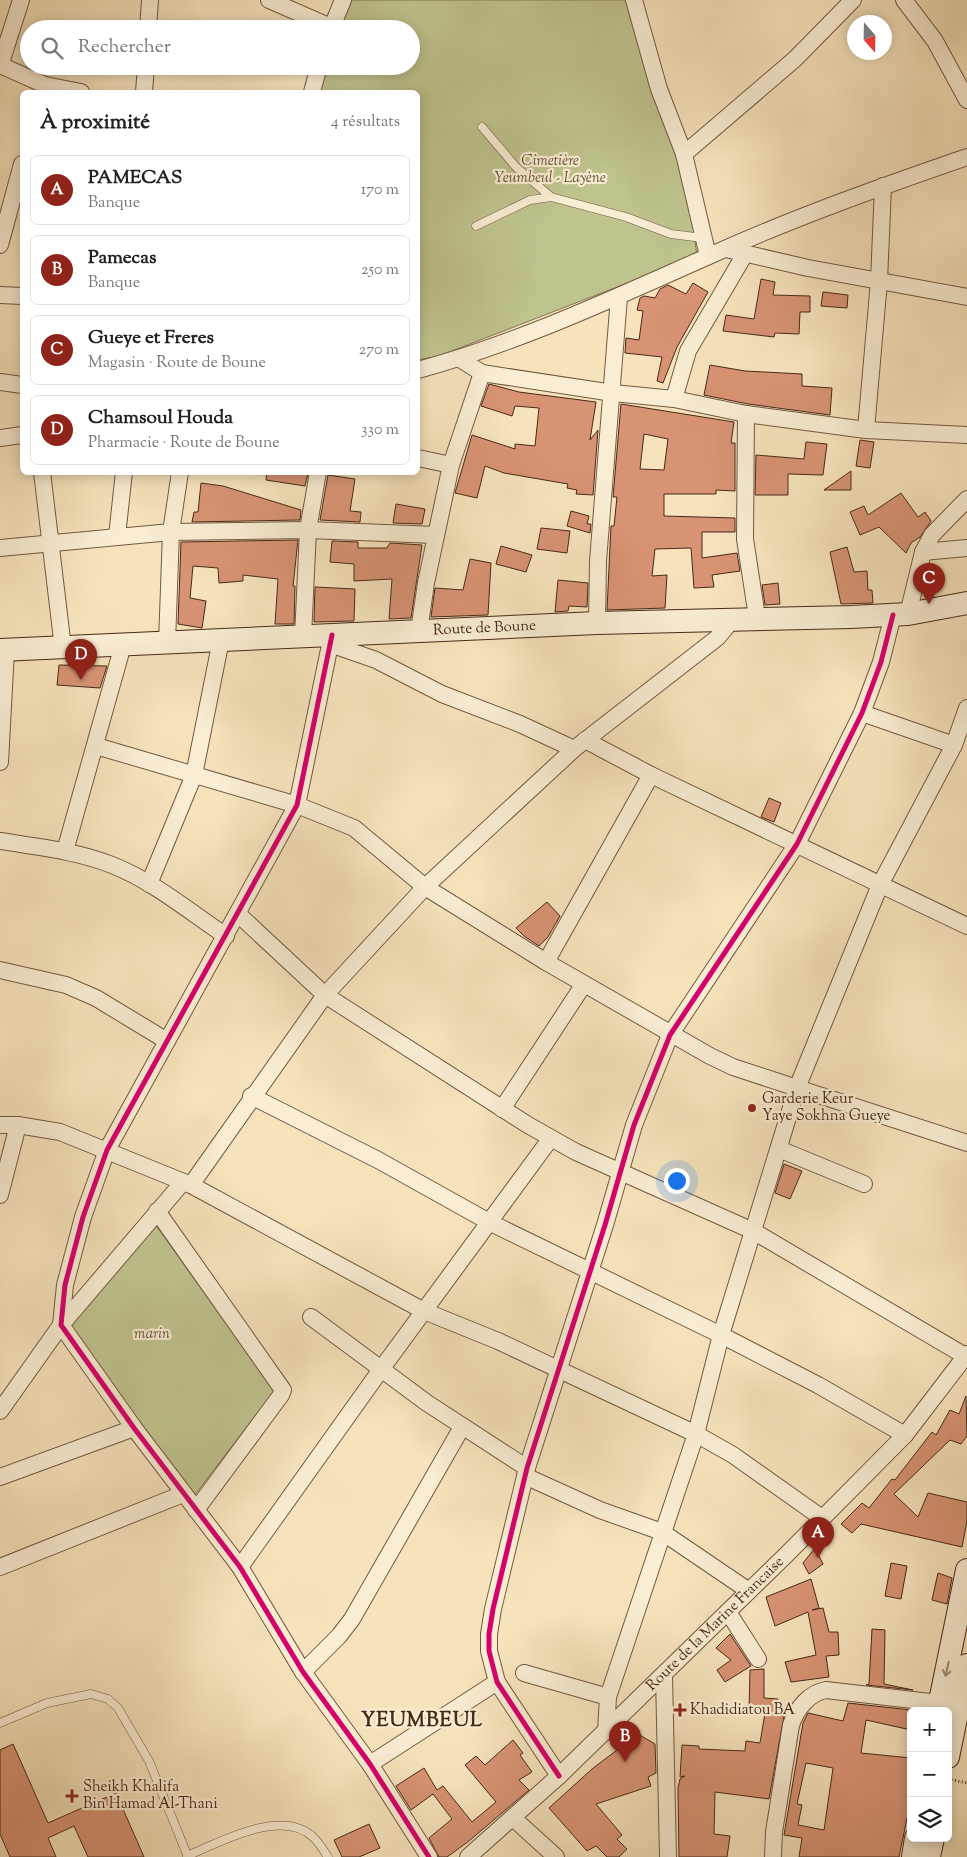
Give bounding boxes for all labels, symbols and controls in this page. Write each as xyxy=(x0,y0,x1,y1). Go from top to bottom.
north arrow xyxy=(847,15,892,60)
search box xyxy=(20,20,420,75)
icon: search xyxy=(38,34,66,62)
text: Rechercher xyxy=(78,34,171,61)
text: À proximité xyxy=(40,108,150,138)
text: 4 résultats xyxy=(331,111,400,134)
park label: Cimetière Yeumbeul - Layène xyxy=(494,151,606,189)
text: PAMECAS xyxy=(88,165,182,192)
text: A xyxy=(51,179,64,202)
text: 170 m xyxy=(361,179,399,202)
text: Banque xyxy=(88,192,140,215)
text: Pamecas xyxy=(88,245,156,272)
text: B xyxy=(52,259,62,282)
text: 250 m xyxy=(361,259,399,282)
text: Banque xyxy=(88,272,140,295)
text: Gueye et Freres xyxy=(88,325,214,352)
text: C xyxy=(51,339,63,362)
text: 270 m xyxy=(359,339,399,362)
text: Magasin · Route de Boune xyxy=(88,352,266,375)
text: Chamsoul Houda xyxy=(88,405,233,432)
text: D xyxy=(51,419,63,442)
text: 330 m xyxy=(361,419,399,442)
text: Pharmacie · Route de Boune xyxy=(88,432,280,455)
pin: C xyxy=(913,563,945,604)
street label: Route de Boune xyxy=(433,615,536,641)
pin: D xyxy=(65,639,97,680)
place label: Garderie Keur Yaye Sokhna Gueye xyxy=(762,1089,891,1127)
marker: Garderie Keur Yaye Sokhna Gueye xyxy=(746,1102,758,1114)
your location xyxy=(664,1168,690,1194)
park label: marin xyxy=(134,1324,170,1345)
pin: A xyxy=(802,1517,834,1558)
street label: Route de la Marine Francaise xyxy=(642,1552,789,1696)
one-way arrow xyxy=(942,1661,951,1677)
place label: Khadidiatou BA xyxy=(690,1700,795,1721)
marker: Khadidiatou BA xyxy=(674,1704,686,1716)
district label: YEUMBEUL xyxy=(361,1707,483,1736)
map controls xyxy=(907,1707,952,1842)
button: + xyxy=(907,1707,952,1752)
pin: B xyxy=(609,1721,641,1762)
button: − xyxy=(907,1752,952,1797)
place label: Sheikh Khalifa Bin Hamad Al-Thani xyxy=(83,1777,218,1815)
marker: Sheikh Khalifa Bin Hamad Al-Thani xyxy=(65,1789,79,1803)
button: layers xyxy=(907,1797,952,1842)

